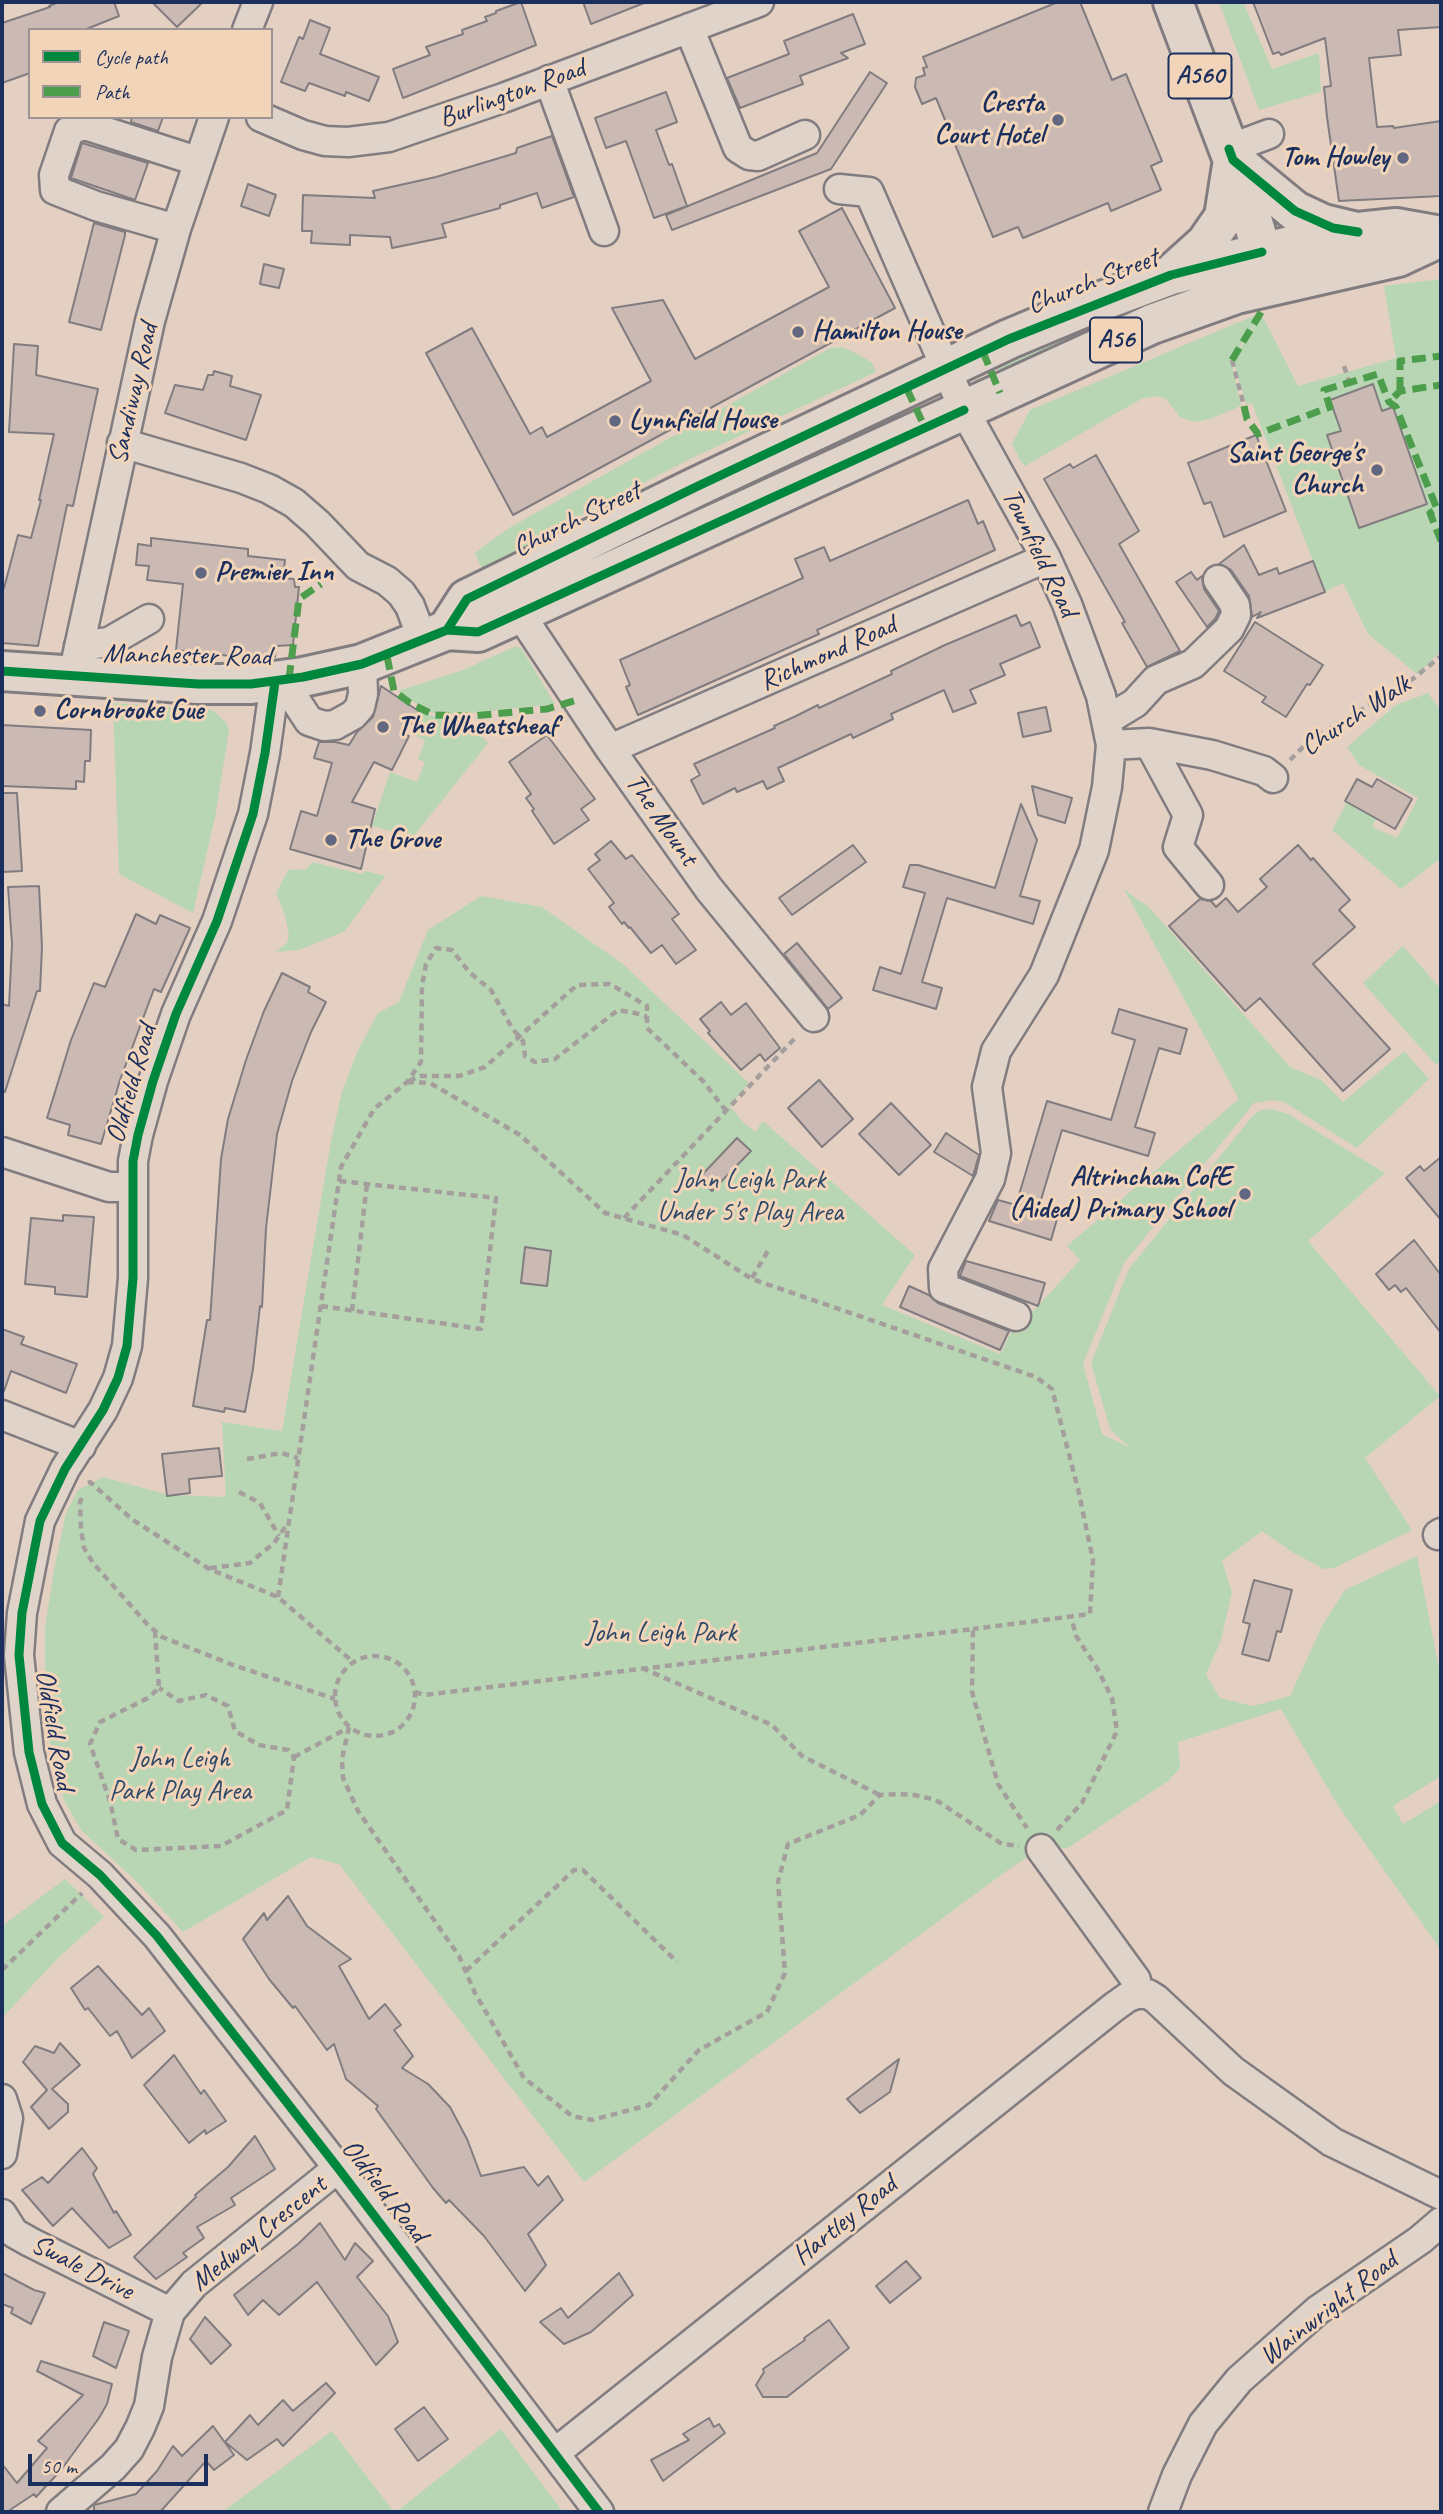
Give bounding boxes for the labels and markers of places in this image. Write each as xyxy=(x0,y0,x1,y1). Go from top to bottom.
place label: Cresta Court Hotel xyxy=(934,87,1044,153)
marker: Cresta Court Hotel xyxy=(1050,112,1066,128)
place label: Tom Howley xyxy=(1282,141,1389,175)
marker: Tom Howley xyxy=(1395,150,1411,166)
place label: Hamilton House xyxy=(812,315,962,349)
marker: Hamilton House xyxy=(790,324,806,340)
place label: Lynnfield House xyxy=(629,404,777,438)
marker: Lynnfield House xyxy=(607,413,623,429)
place label: Saint George's Church xyxy=(1227,437,1363,503)
marker: Saint George's Church xyxy=(1369,462,1385,478)
place label: Premier Inn xyxy=(215,556,333,590)
marker: Premier Inn xyxy=(193,565,209,581)
place label: Cornbrooke Gue xyxy=(54,694,203,728)
marker: Cornbrooke Gue xyxy=(32,703,48,719)
place label: The Wheatsheaf xyxy=(397,710,557,744)
marker: The Wheatsheaf xyxy=(375,719,391,735)
place label: The Grove xyxy=(345,823,440,857)
marker: The Grove xyxy=(323,832,339,848)
place label: Altrincham CofE (Aided) Primary School xyxy=(1009,1161,1231,1227)
marker: Altrincham CofE (Aided) Primary School xyxy=(1237,1186,1253,1202)

